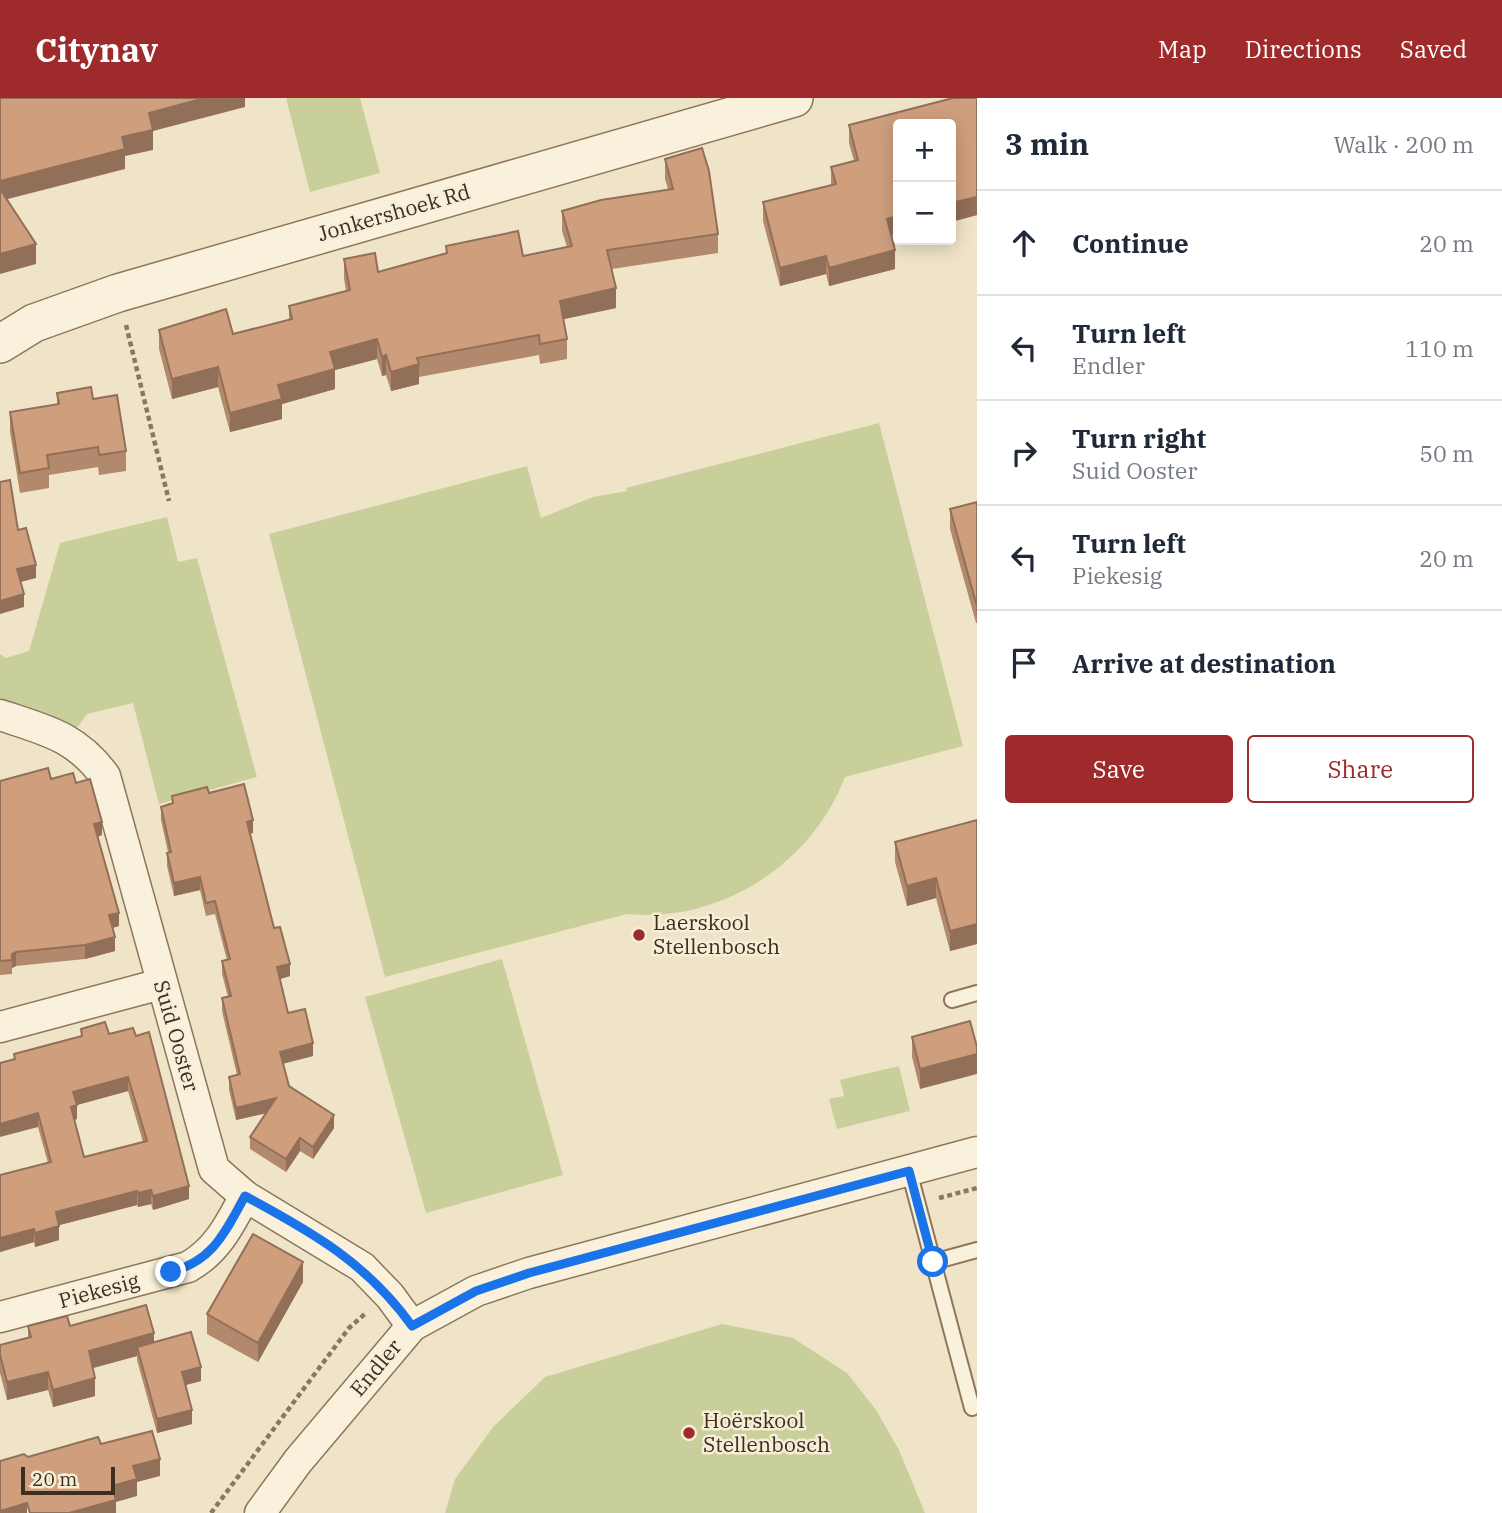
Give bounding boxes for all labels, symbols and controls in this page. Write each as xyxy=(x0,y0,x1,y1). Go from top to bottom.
text: Citynav xyxy=(35,28,158,71)
text: Map xyxy=(1158,33,1207,65)
text: Directions xyxy=(1245,33,1362,65)
text: Saved xyxy=(1400,33,1467,65)
map controls xyxy=(893,119,956,245)
button: + xyxy=(893,119,956,182)
text: 3 min xyxy=(1005,124,1089,163)
text: Walk · 200 m xyxy=(1333,129,1474,159)
street label: Jonkershoek Rd xyxy=(314,177,474,247)
button: − xyxy=(893,182,956,245)
icon: ahead xyxy=(1005,224,1043,262)
text: Continue xyxy=(1072,226,1189,260)
text: 20 m xyxy=(1419,228,1474,258)
text: Turn left xyxy=(1072,316,1186,350)
icon: left xyxy=(1005,329,1043,367)
text: 110 m xyxy=(1405,333,1474,363)
text: Endler xyxy=(1072,350,1145,380)
text: Turn right xyxy=(1072,421,1206,455)
icon: right xyxy=(1005,434,1043,472)
text: 50 m xyxy=(1419,438,1474,468)
text: Suid Ooster xyxy=(1072,455,1197,485)
text: Turn left xyxy=(1072,526,1186,560)
icon: left xyxy=(1005,539,1043,577)
text: 20 m xyxy=(1419,543,1474,573)
text: Piekesig xyxy=(1072,560,1162,590)
icon: arrive xyxy=(1005,644,1043,682)
text: Arrive at destination xyxy=(1072,646,1336,680)
button: Save xyxy=(1005,735,1233,803)
button: Share xyxy=(1247,735,1474,803)
place label: Laerskool Stellenbosch xyxy=(653,908,780,960)
marker: Laerskool Stellenbosch xyxy=(631,927,647,943)
street label: Suid Ooster xyxy=(148,977,206,1095)
route start xyxy=(917,1246,948,1277)
route end xyxy=(155,1256,186,1287)
street label: Piekesig xyxy=(55,1266,143,1314)
street label: Endler xyxy=(343,1332,408,1402)
place label: Hoërskool Stellenbosch xyxy=(703,1406,830,1458)
marker: Hoërskool Stellenbosch xyxy=(681,1425,697,1441)
scale bar xyxy=(21,1464,116,1496)
text: 20 m xyxy=(32,1467,77,1491)

